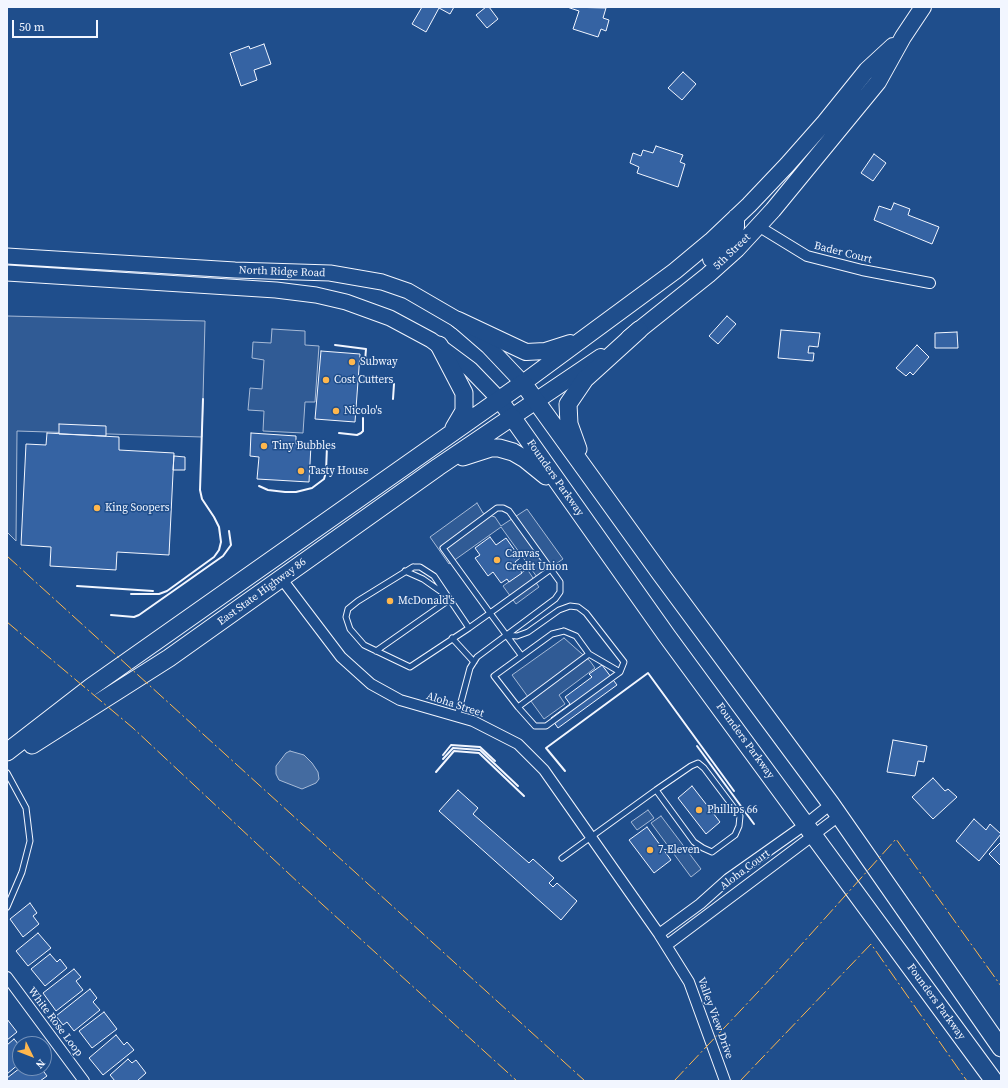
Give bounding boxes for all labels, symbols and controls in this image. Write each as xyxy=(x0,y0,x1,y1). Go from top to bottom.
scale bar xyxy=(14,12,100,38)
text: 50 m xyxy=(19,19,45,35)
street label: 5th Street xyxy=(711,231,753,273)
street label: Bader Court xyxy=(813,239,873,267)
street label: North Ridge Road xyxy=(238,264,326,280)
place label: Subway xyxy=(360,355,398,369)
marker: Subway xyxy=(347,357,357,367)
place label: Cost Cutters xyxy=(334,373,393,387)
marker: Cost Cutters xyxy=(321,375,331,385)
place label: Nicolo's xyxy=(344,404,382,418)
marker: Nicolo's xyxy=(331,406,341,416)
street label: Founders Parkway xyxy=(524,437,586,519)
place label: Tiny Bubbles xyxy=(272,439,336,453)
marker: Tiny Bubbles xyxy=(259,441,269,451)
place label: Tasty House xyxy=(309,464,369,478)
marker: Tasty House xyxy=(296,466,306,476)
place label: King Soopers xyxy=(105,501,169,515)
marker: King Soopers xyxy=(92,503,102,513)
place label: Canvas Credit Union xyxy=(505,547,568,573)
street label: East State Highway 86 xyxy=(215,555,309,629)
marker: Canvas Credit Union xyxy=(492,555,502,565)
place label: McDonald's xyxy=(398,594,455,608)
marker: McDonald's xyxy=(385,596,395,606)
street label: Aloha Street xyxy=(425,689,485,721)
street label: Founders Parkway xyxy=(713,700,777,782)
place label: Phillips 66 xyxy=(707,803,758,817)
marker: Phillips 66 xyxy=(694,805,704,815)
place label: 7-Eleven xyxy=(658,843,700,857)
marker: 7-Eleven xyxy=(645,845,655,855)
street label: Aloha Court xyxy=(717,847,773,893)
street label: Founders Parkway xyxy=(904,961,968,1043)
street label: Valley View Drive xyxy=(694,975,736,1061)
street label: White Rose Loop xyxy=(25,985,85,1059)
north arrow xyxy=(12,1036,52,1076)
text: N xyxy=(32,1056,49,1072)

